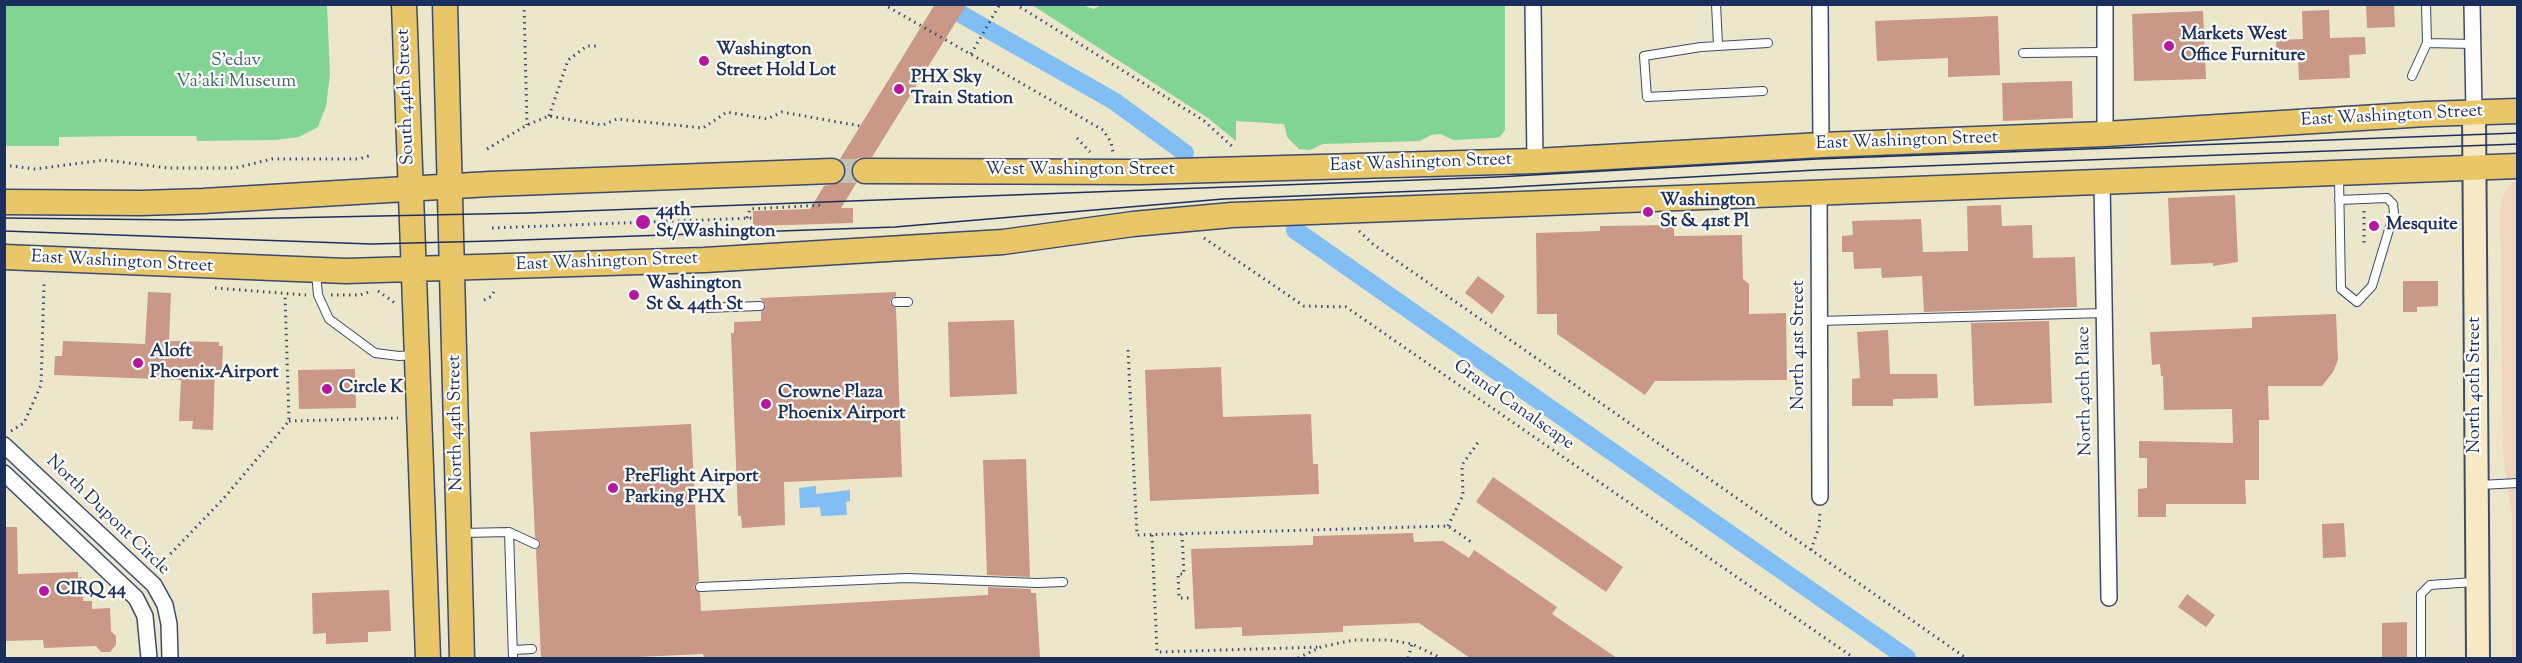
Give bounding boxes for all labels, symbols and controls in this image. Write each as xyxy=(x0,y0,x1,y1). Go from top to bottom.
place label: Markets West Office Furniture xyxy=(2181,25,2305,68)
street label: South 44th Street xyxy=(394,28,420,166)
marker: Markets West Office Furniture xyxy=(2162,39,2176,53)
place label: Washington Street Hold Lot xyxy=(716,40,836,82)
park label: S'edav Va'aki Museum xyxy=(176,51,296,94)
marker: Washington Street Hold Lot xyxy=(697,54,711,68)
place label: PHX Sky Train Station xyxy=(911,68,1013,110)
marker: PHX Sky Train Station xyxy=(892,82,906,96)
street label: East Washington Street xyxy=(2300,101,2484,133)
street label: East Washington Street xyxy=(1815,128,1999,156)
street label: East Washington Street xyxy=(1329,150,1513,178)
street label: West Washington Street xyxy=(985,160,1175,182)
place label: Washington St & 41st Pl xyxy=(1660,191,1756,234)
place label: 44th St/Washington xyxy=(656,201,776,244)
marker: Washington St & 41st Pl xyxy=(1641,205,1655,219)
marker: 44th St/Washington xyxy=(634,213,652,231)
place label: Mesquite xyxy=(2386,215,2458,237)
marker: Mesquite xyxy=(2367,219,2381,233)
street label: East Washington Street xyxy=(30,247,214,279)
street label: East Washington Street xyxy=(515,249,699,277)
place label: Washington St & 44th St xyxy=(646,274,743,316)
street label: North 41st Street xyxy=(1789,280,1811,410)
marker: Washington St & 44th St xyxy=(627,288,641,302)
street label: North 40th Street xyxy=(2465,317,2487,453)
street label: North 40th Place xyxy=(2074,326,2098,456)
place label: Aloft Phoenix-Airport xyxy=(150,342,279,385)
street label: North 44th Street xyxy=(445,355,469,491)
marker: Aloft Phoenix-Airport xyxy=(131,356,145,370)
street label: Grand Canalscape xyxy=(1448,356,1578,456)
place label: Circle K xyxy=(339,378,403,400)
marker: Circle K xyxy=(320,382,334,396)
place label: Crowne Plaza Phoenix Airport xyxy=(778,383,905,426)
marker: Crowne Plaza Phoenix Airport xyxy=(759,397,773,411)
street label: North Dupont Circle xyxy=(41,451,173,581)
place label: PreFlight Airport Parking PHX xyxy=(625,467,758,510)
marker: PreFlight Airport Parking PHX xyxy=(606,481,620,495)
place label: CIRQ 44 xyxy=(56,580,126,602)
marker: CIRQ 44 xyxy=(37,584,51,598)

